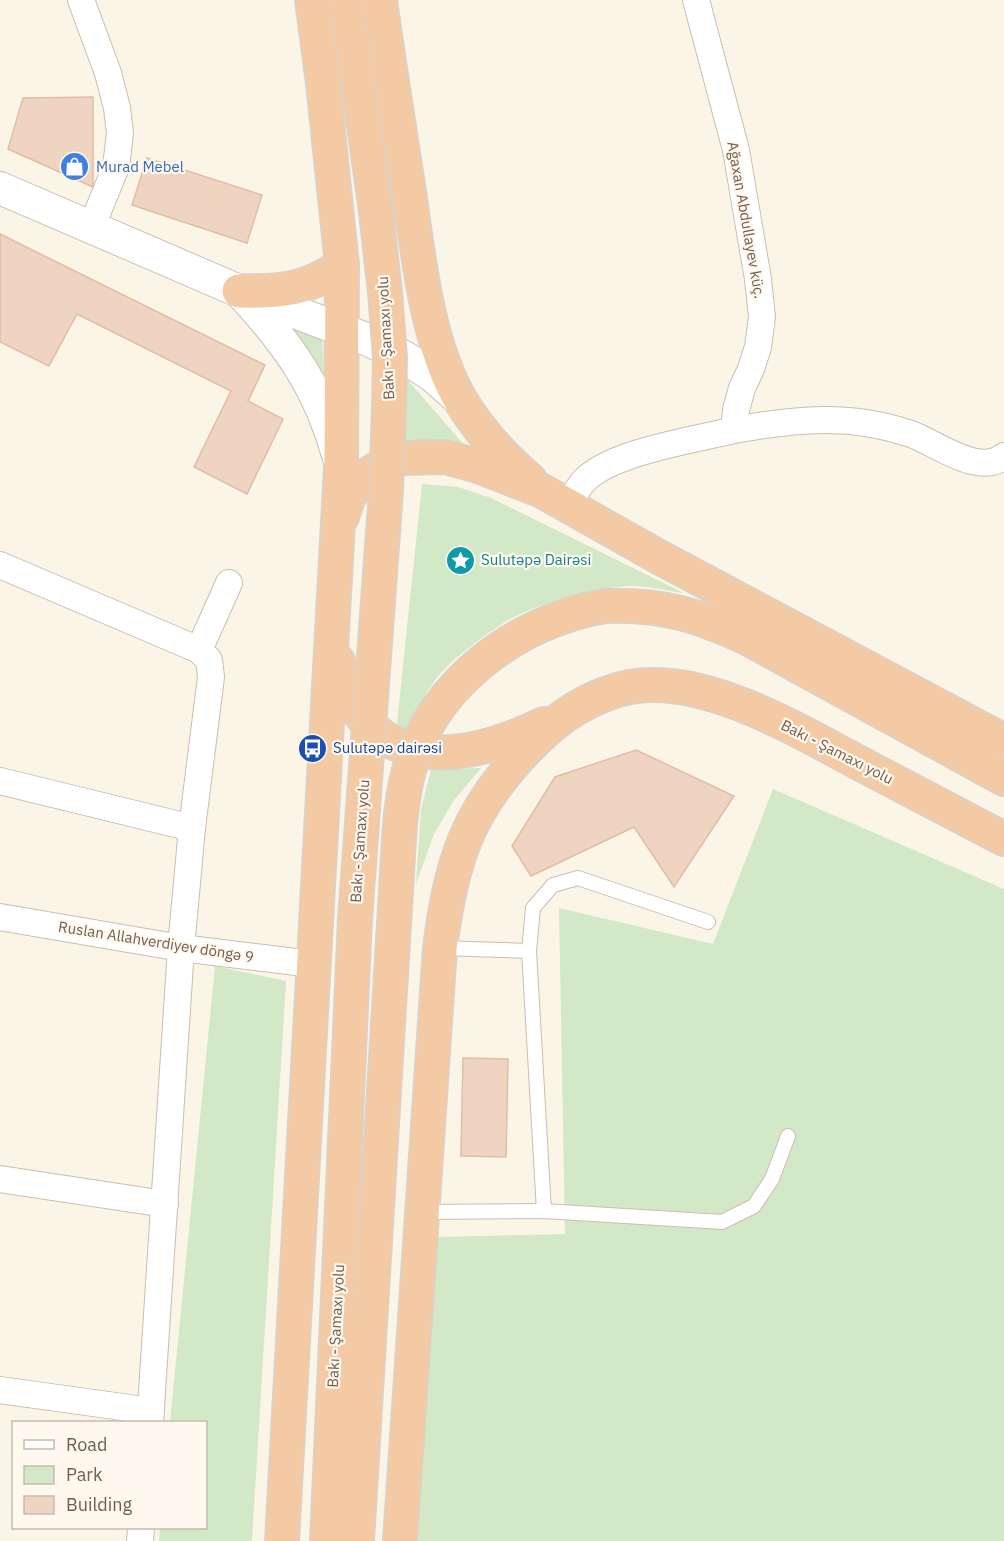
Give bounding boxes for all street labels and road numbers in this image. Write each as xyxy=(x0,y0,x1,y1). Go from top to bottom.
street label: Ağaxan Abdullayev küç. xyxy=(723,140,770,300)
street label: Bakı - Şamaxı yolu xyxy=(373,276,398,400)
street label: Bakı - Şamaxı yolu xyxy=(778,715,897,788)
street label: Bakı - Şamaxı yolu xyxy=(346,779,373,903)
street label: Ruslan Allahverdiyev döngə 9 xyxy=(57,917,255,966)
street label: Bakı - Şamaxı yolu xyxy=(323,1264,348,1388)

